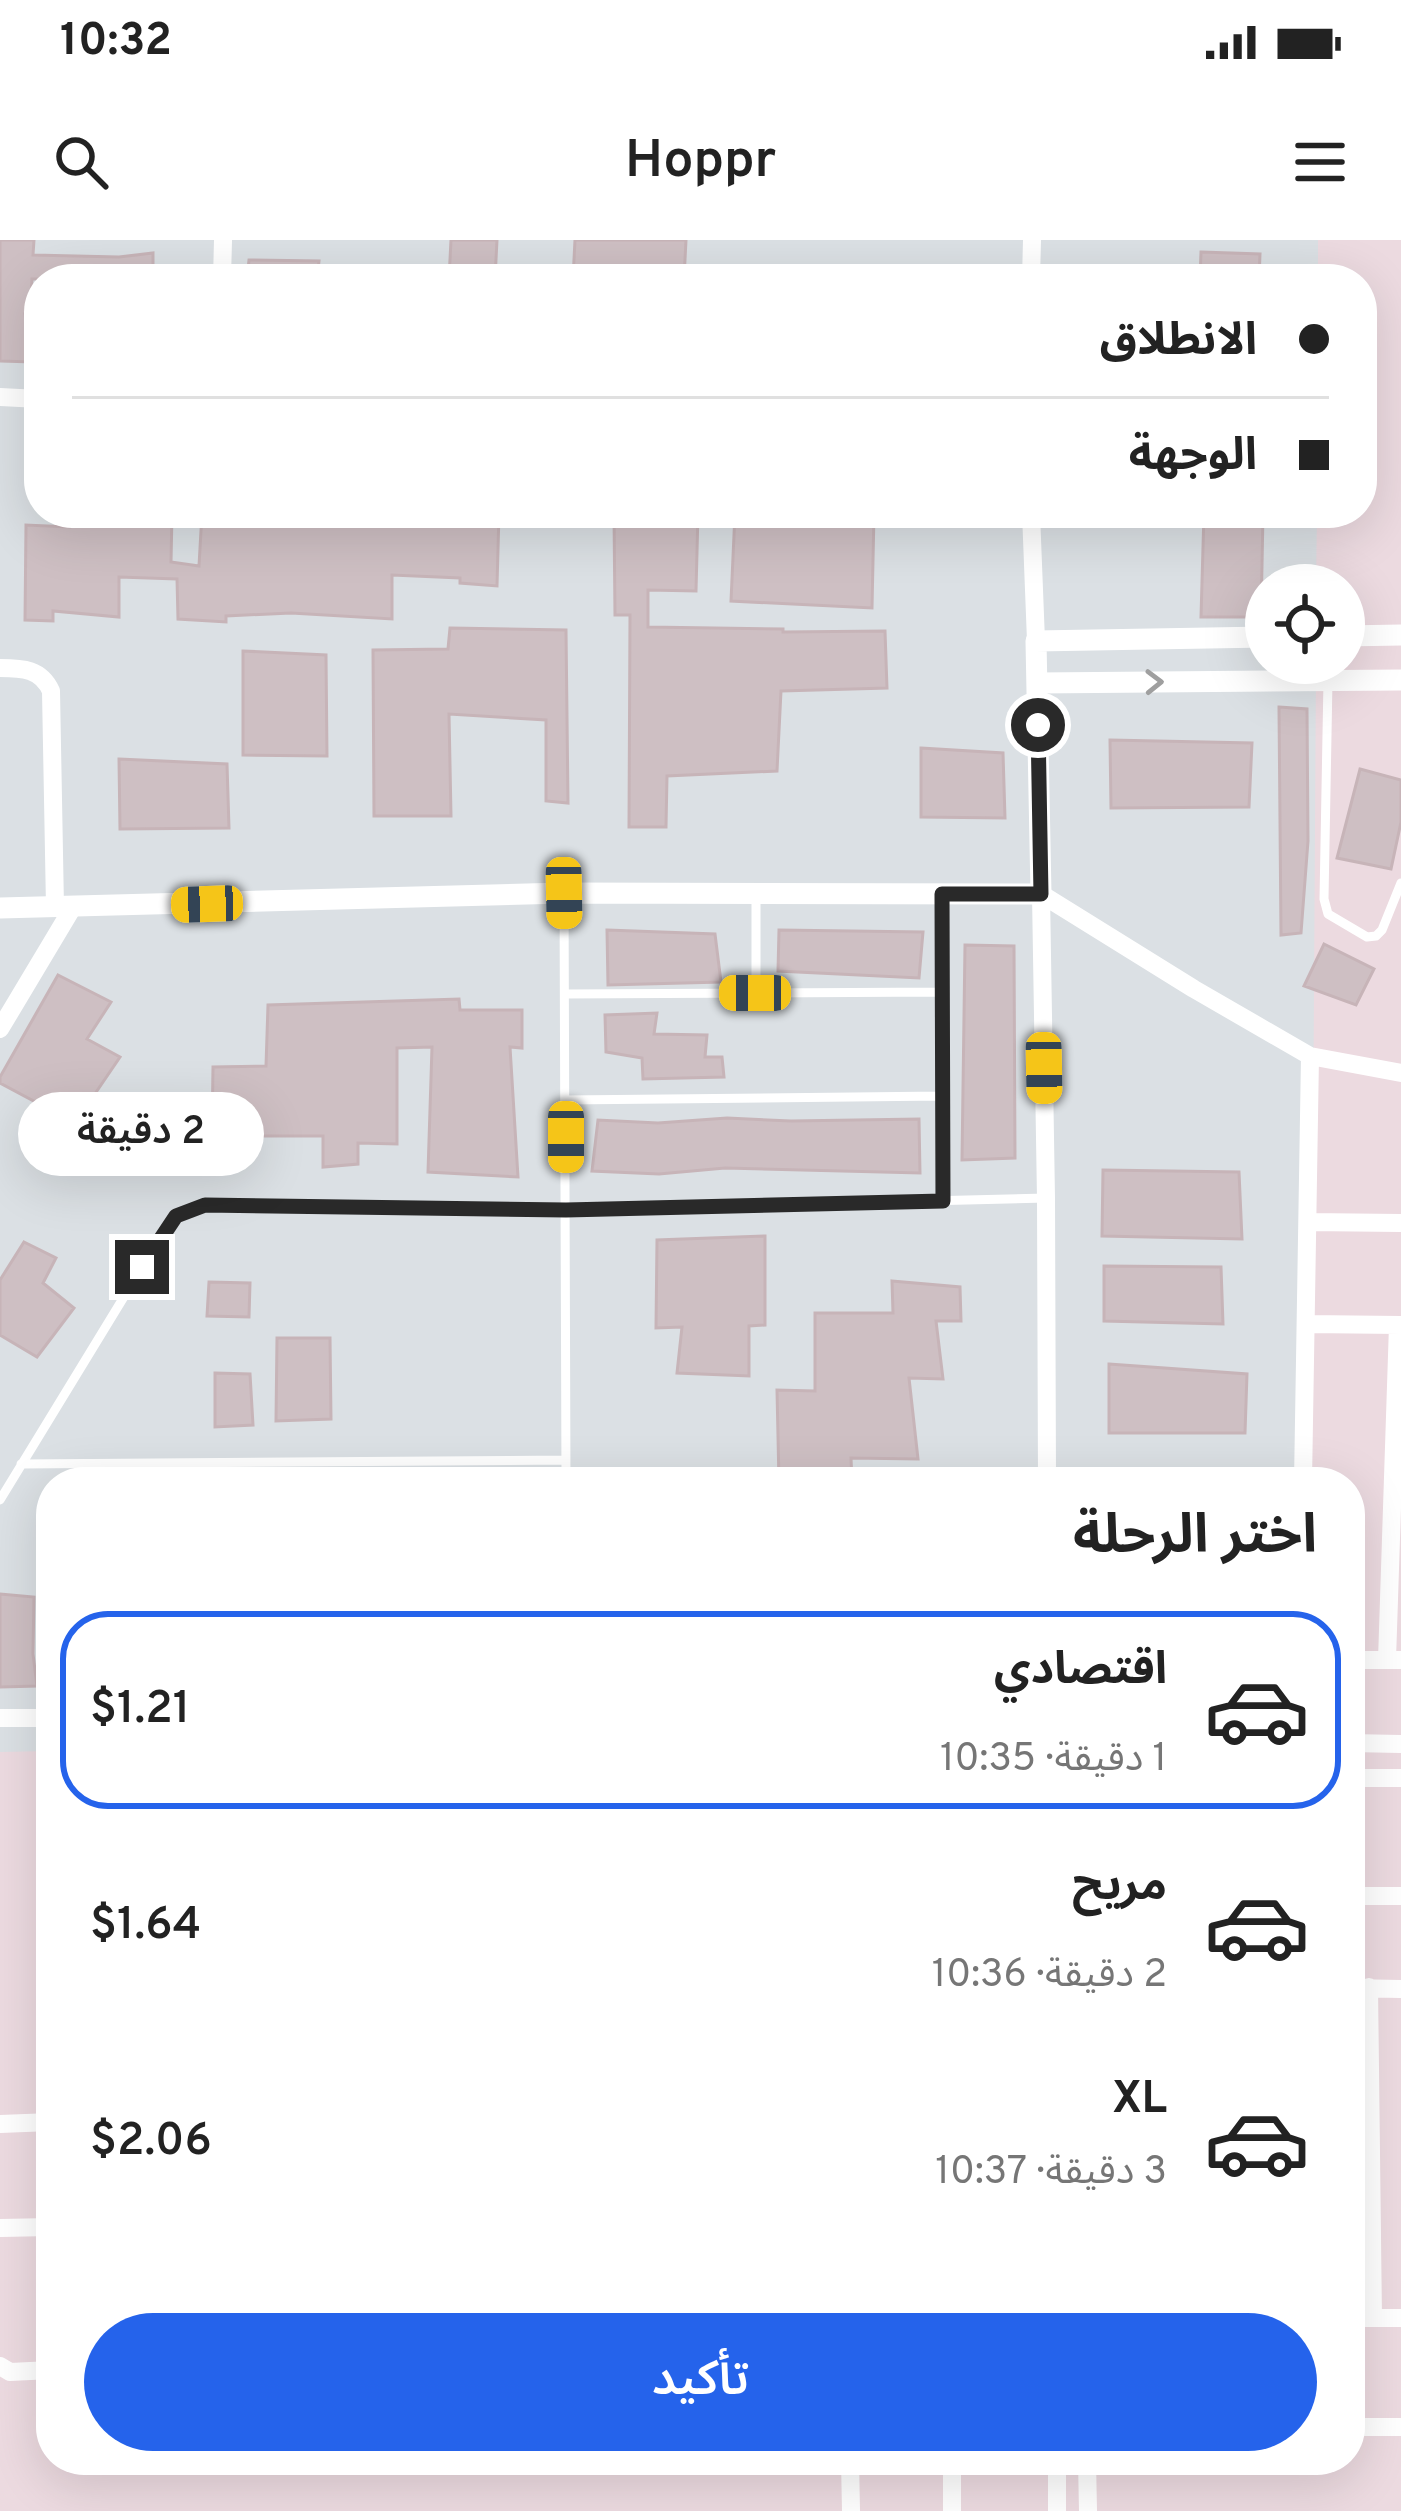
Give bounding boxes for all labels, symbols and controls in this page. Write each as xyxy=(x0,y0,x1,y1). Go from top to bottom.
text: 10:32 xyxy=(60,14,172,71)
text: Hoppr xyxy=(625,128,776,197)
icon: search xyxy=(48,129,114,195)
icon: menu xyxy=(1287,129,1353,195)
text: الانطلاق xyxy=(1100,314,1257,371)
text: الوجهة xyxy=(1129,429,1257,486)
map controls xyxy=(1245,564,1365,684)
button: locate xyxy=(1245,564,1365,684)
one-way arrow xyxy=(1146,669,1164,695)
route start xyxy=(1011,698,1065,752)
car xyxy=(545,857,583,929)
car xyxy=(170,885,244,923)
car xyxy=(719,975,791,1011)
car xyxy=(1025,1032,1063,1104)
callout: 2 دقيقة xyxy=(19,1093,265,1177)
car xyxy=(548,1101,584,1173)
text: 2 دقيقة xyxy=(77,1109,205,1158)
route end xyxy=(115,1240,169,1294)
text: اختر الرحلة xyxy=(1073,1504,1317,1573)
text: اقتصادي xyxy=(994,1643,1167,1700)
icon: car xyxy=(1203,1656,1311,1764)
text: $1.21 xyxy=(90,1682,190,1739)
text: 1 دقيقة · 10:35 xyxy=(940,1736,1167,1785)
text: مريح xyxy=(1072,1859,1167,1916)
icon: car xyxy=(1203,1872,1311,1980)
text: $1.64 xyxy=(90,1898,201,1955)
text: 2 دقيقة · 10:36 xyxy=(932,1952,1167,2001)
text: XL xyxy=(1112,2072,1167,2129)
icon: car xyxy=(1203,2088,1311,2196)
text: $2.06 xyxy=(90,2114,212,2171)
text: 3 دقيقة · 10:37 xyxy=(935,2149,1167,2198)
button: تأكيد xyxy=(84,2313,1317,2451)

